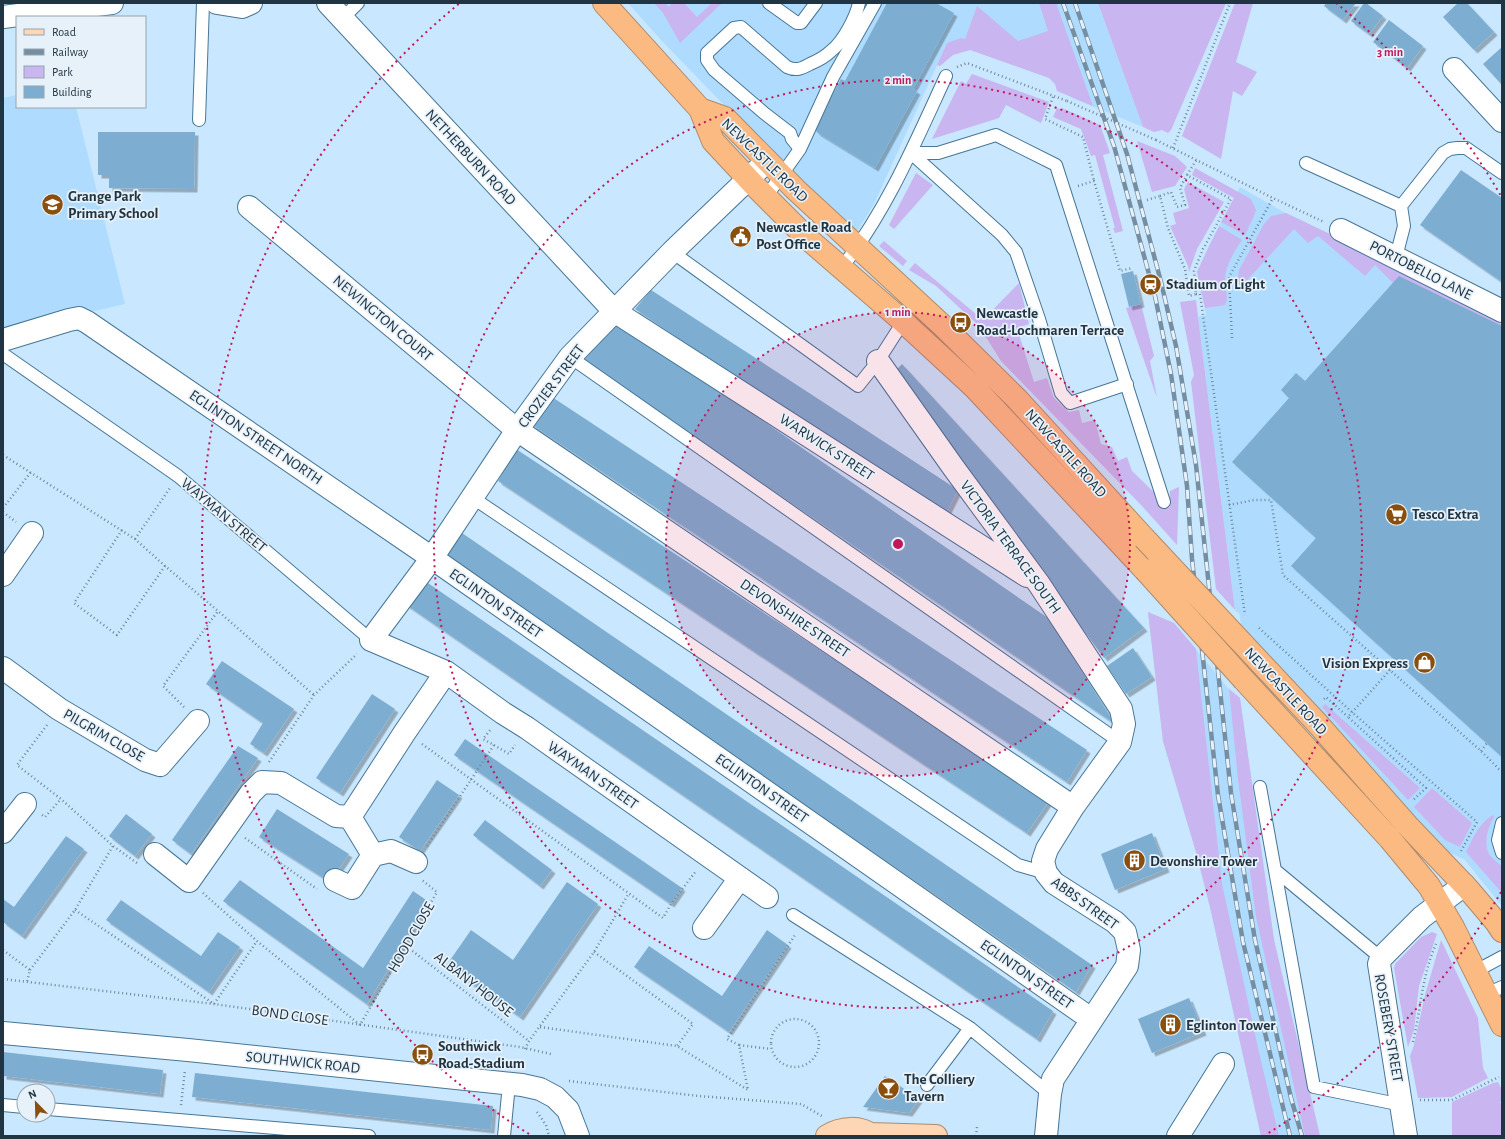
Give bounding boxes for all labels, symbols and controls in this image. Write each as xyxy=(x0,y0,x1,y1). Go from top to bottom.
legend xyxy=(16,16,146,108)
text: Road xyxy=(52,26,76,38)
text: Railway xyxy=(52,46,88,59)
text: 3 min xyxy=(1377,46,1403,58)
text: Park xyxy=(52,66,73,78)
text: 2 min xyxy=(885,74,911,86)
text: Building xyxy=(52,86,92,98)
street label: NETHERBURN ROAD xyxy=(423,107,519,208)
street label: NEWCASTLE ROAD xyxy=(719,116,811,205)
place label: Grange Park Primary School xyxy=(68,189,159,221)
school or university icon: Grange Park Primary School xyxy=(39,192,65,218)
place label: Newcastle Road Post Office xyxy=(756,220,851,252)
public building icon: Newcastle Road Post Office xyxy=(727,223,753,249)
street label: PORTOBELLO LANE xyxy=(1367,238,1475,303)
station icon: Stadium of Light xyxy=(1138,271,1164,297)
street label: NEWINGTON COURT xyxy=(330,273,436,365)
place label: Stadium of Light xyxy=(1166,277,1265,292)
text: 1 min xyxy=(885,306,911,318)
place label: Newcastle Road-Lochmaren Terrace xyxy=(976,306,1124,338)
bus stop icon: Newcastle Road-Lochmaren Terrace xyxy=(948,309,974,335)
street label: CROZIER STREET xyxy=(515,341,588,431)
street label: EGLINTON STREET NORTH xyxy=(186,387,325,488)
street label: NEWCASTLE ROAD xyxy=(1022,406,1109,501)
street label: WARWICK STREET xyxy=(777,411,877,484)
street label: WAYMAN STREET xyxy=(178,475,270,556)
street label: VICTORIA TERRACE SOUTH xyxy=(957,478,1064,617)
supermarket icon: Tesco Extra xyxy=(1383,501,1409,527)
place label: Tesco Extra xyxy=(1412,507,1479,522)
centre of rings xyxy=(891,537,905,551)
street label: EGLINTON STREET xyxy=(447,566,545,641)
street label: DEVONSHIRE STREET xyxy=(737,576,853,661)
street label: NEWCASTLE ROAD xyxy=(1242,645,1330,738)
shop icon: Vision Express xyxy=(1411,650,1437,676)
place label: Vision Express xyxy=(1322,656,1408,671)
street label: PILGRIM CLOSE xyxy=(61,706,147,765)
street label: WAYMAN STREET xyxy=(545,739,641,812)
street label: EGLINTON STREET xyxy=(713,751,811,826)
building icon: Devonshire Tower xyxy=(1121,848,1147,874)
place label: Devonshire Tower xyxy=(1150,854,1258,869)
street label: ABBS STREET xyxy=(1048,874,1121,933)
street label: HOOD CLOSE xyxy=(385,899,438,975)
street label: EGLINTON STREET xyxy=(978,937,1076,1012)
street label: ALBANY HOUSE xyxy=(431,949,516,1020)
street label: ROSEBERY STREET xyxy=(1372,973,1406,1084)
street label: BOND CLOSE xyxy=(251,1003,329,1028)
building icon: Eglinton Tower xyxy=(1157,1012,1183,1038)
place label: Eglinton Tower xyxy=(1186,1018,1276,1033)
place label: Southwick Road-Stadium xyxy=(438,1039,525,1071)
bus stop icon: Southwick Road-Stadium xyxy=(409,1042,435,1068)
street label: SOUTHWICK ROAD xyxy=(245,1049,361,1076)
place label: The Colliery Tavern xyxy=(904,1072,975,1104)
bar icon: The Colliery Tavern xyxy=(876,1075,902,1101)
north arrow xyxy=(16,1083,56,1123)
text: N xyxy=(27,1088,38,1101)

